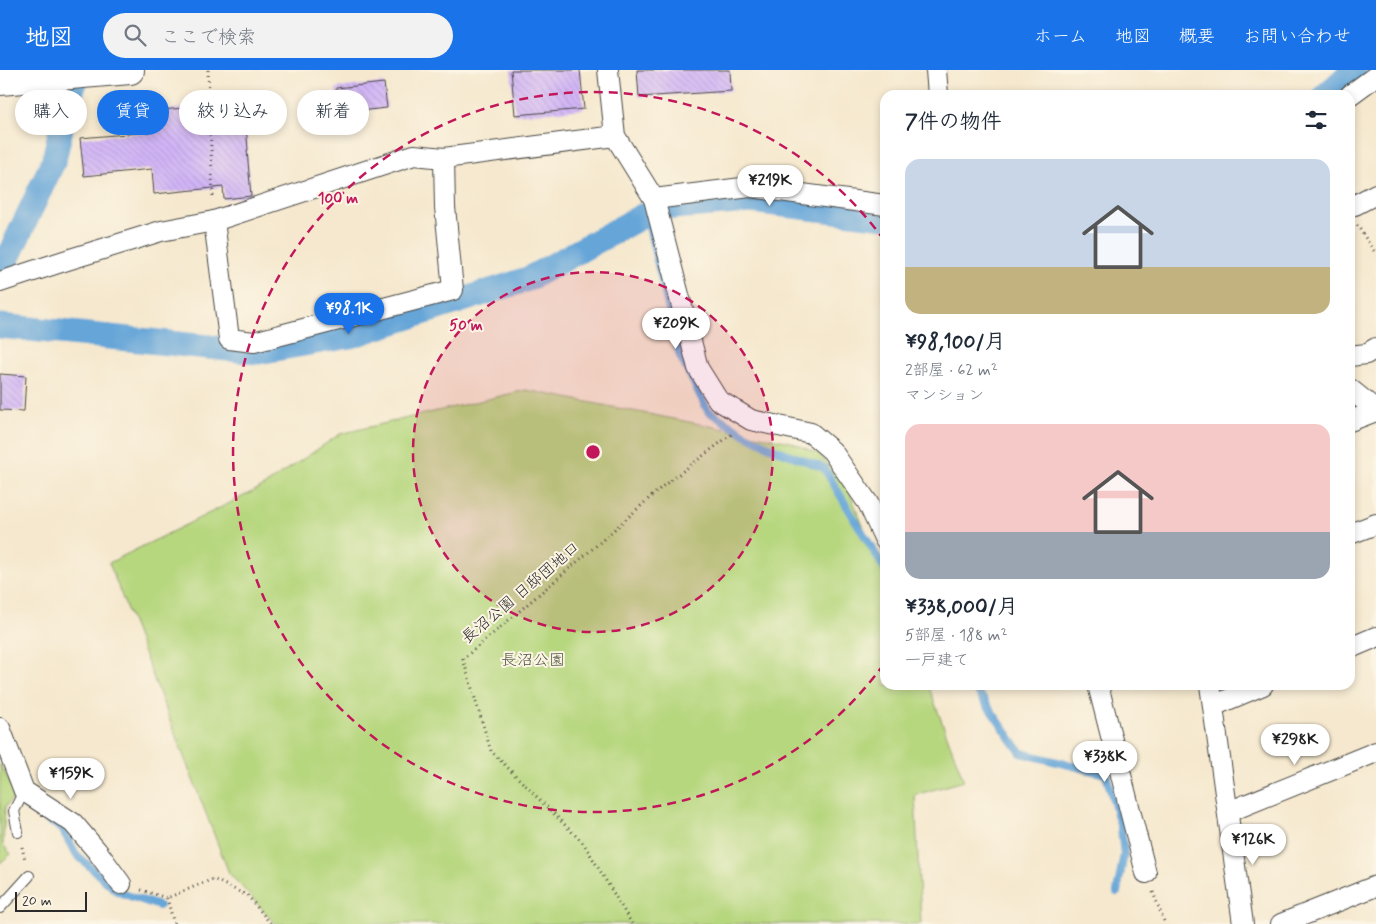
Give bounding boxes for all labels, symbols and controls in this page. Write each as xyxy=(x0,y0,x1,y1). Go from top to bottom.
search box xyxy=(103,13,453,58)
icon: search xyxy=(121,21,149,49)
text: 地図 xyxy=(25,23,73,54)
text: ここで検索 xyxy=(161,25,256,50)
text: ホーム xyxy=(1034,25,1087,49)
text: 地図 xyxy=(1115,25,1151,49)
text: 概要 xyxy=(1179,25,1215,49)
text: お問い合わせ xyxy=(1243,25,1351,49)
chip: 購入 xyxy=(15,90,87,135)
chip: 賃貸 xyxy=(97,90,169,135)
chip: 絞り込み xyxy=(179,90,287,135)
chip: 新着 xyxy=(297,90,369,135)
icon: filters xyxy=(1302,106,1330,134)
text: 7件の物件 xyxy=(905,108,1002,136)
pin: ¥219K xyxy=(735,164,805,207)
text: ¥219K xyxy=(748,170,792,191)
text: 100 m xyxy=(318,189,358,209)
icon: home xyxy=(1073,192,1163,282)
pin: ¥98.1K xyxy=(308,292,390,335)
text: ¥98.1K xyxy=(325,298,373,319)
pin: ¥209K xyxy=(641,308,711,350)
text: ¥209K xyxy=(653,313,699,334)
text: 50 m xyxy=(449,316,483,336)
text: ¥98,100/月 xyxy=(905,328,1006,356)
text: 2部屋 · 62 m² xyxy=(905,360,998,381)
text: マンション xyxy=(905,385,984,406)
centre of rings xyxy=(584,443,602,461)
icon: home xyxy=(1073,457,1163,547)
street label: 長沼公園 日邸団地口 xyxy=(457,537,585,649)
text: ¥338,000/月 xyxy=(905,593,1018,621)
text: 5部屋 · 188 m² xyxy=(905,625,1008,646)
park label: 長沼公園 xyxy=(501,650,565,671)
text: 一戸建て xyxy=(905,650,969,671)
pin: ¥298K xyxy=(1260,724,1330,766)
text: ¥298K xyxy=(1272,729,1318,750)
pin: ¥338K xyxy=(1070,740,1140,783)
text: ¥338K xyxy=(1083,746,1127,767)
pin: ¥159K xyxy=(36,758,106,800)
text: ¥159K xyxy=(49,763,93,784)
pin: ¥126K xyxy=(1218,824,1288,866)
text: ¥126K xyxy=(1231,829,1275,850)
scale bar xyxy=(15,889,88,912)
text: 20 m xyxy=(22,892,52,910)

